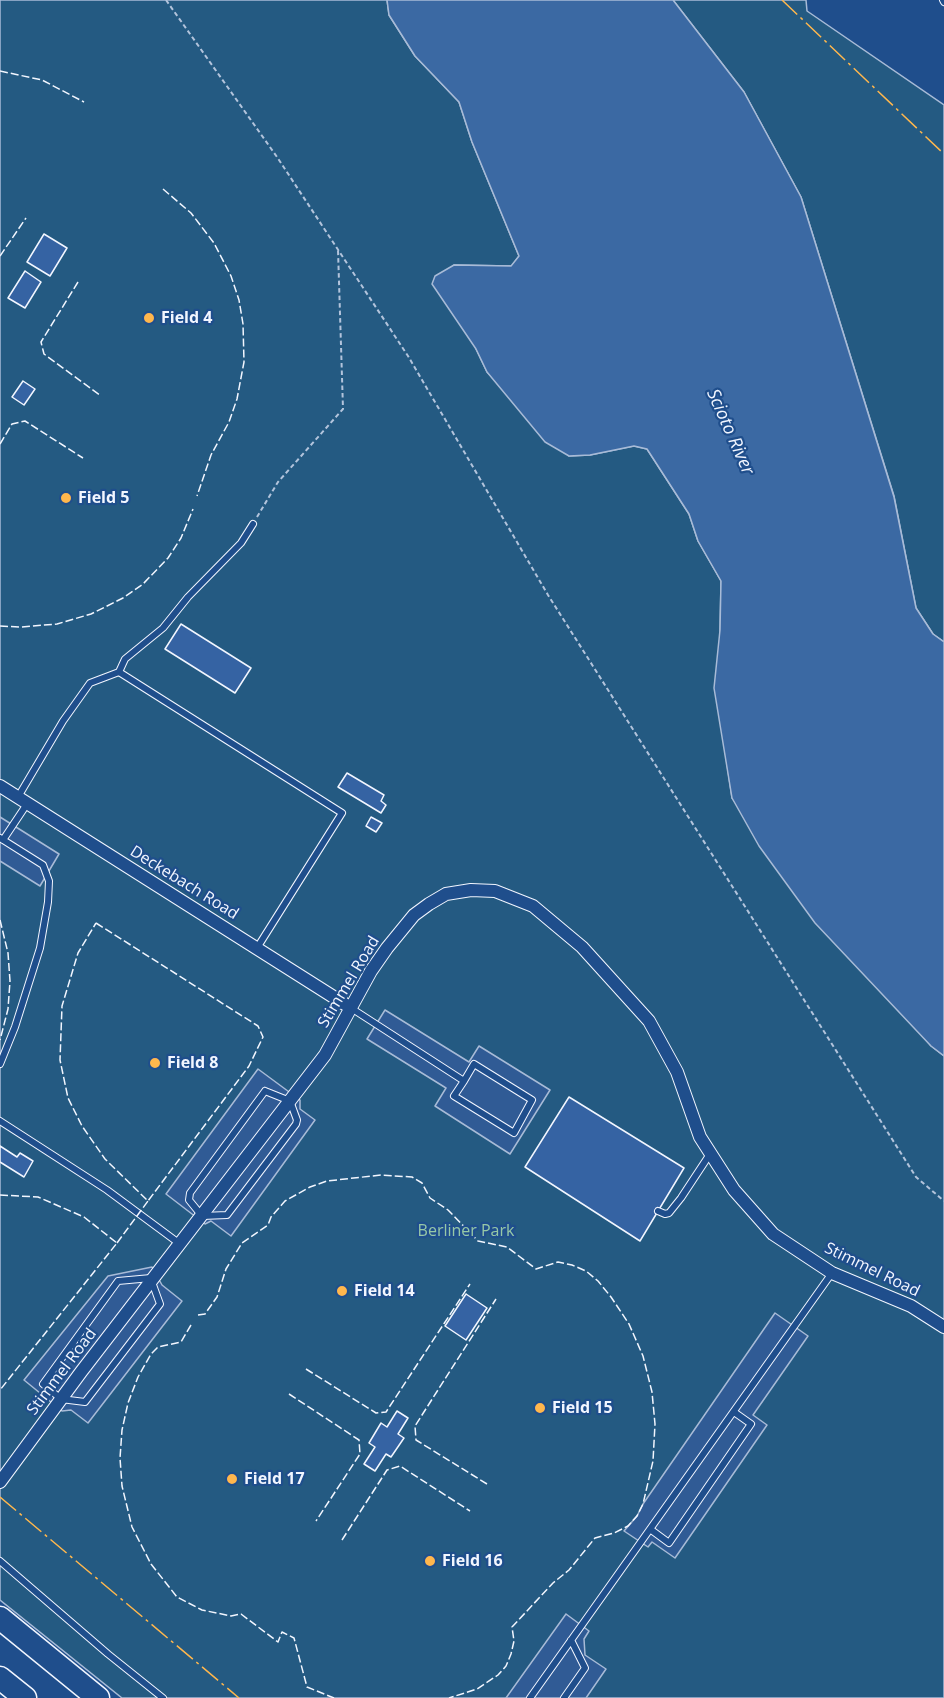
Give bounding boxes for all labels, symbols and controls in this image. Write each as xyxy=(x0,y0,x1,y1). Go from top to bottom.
place label: Field 4 xyxy=(161,308,212,328)
marker: Field 4 xyxy=(142,311,156,325)
water label: Scioto River xyxy=(701,386,759,478)
place label: Field 5 xyxy=(78,488,129,508)
marker: Field 5 xyxy=(59,491,73,505)
street label: Deckebach Road xyxy=(126,842,242,924)
street label: Stimmel Road xyxy=(314,933,384,1031)
place label: Field 8 xyxy=(167,1053,218,1073)
marker: Field 8 xyxy=(148,1056,162,1070)
park label: Berliner Park xyxy=(418,1221,514,1241)
street label: Stimmel Road xyxy=(821,1239,923,1301)
place label: Field 14 xyxy=(354,1281,415,1301)
marker: Field 14 xyxy=(335,1284,349,1298)
street label: Stimmel Road xyxy=(23,1325,101,1419)
place label: Field 15 xyxy=(552,1398,613,1418)
marker: Field 15 xyxy=(533,1401,547,1415)
place label: Field 17 xyxy=(244,1469,305,1489)
marker: Field 17 xyxy=(225,1472,239,1486)
place label: Field 16 xyxy=(442,1551,503,1571)
marker: Field 16 xyxy=(423,1554,437,1568)

